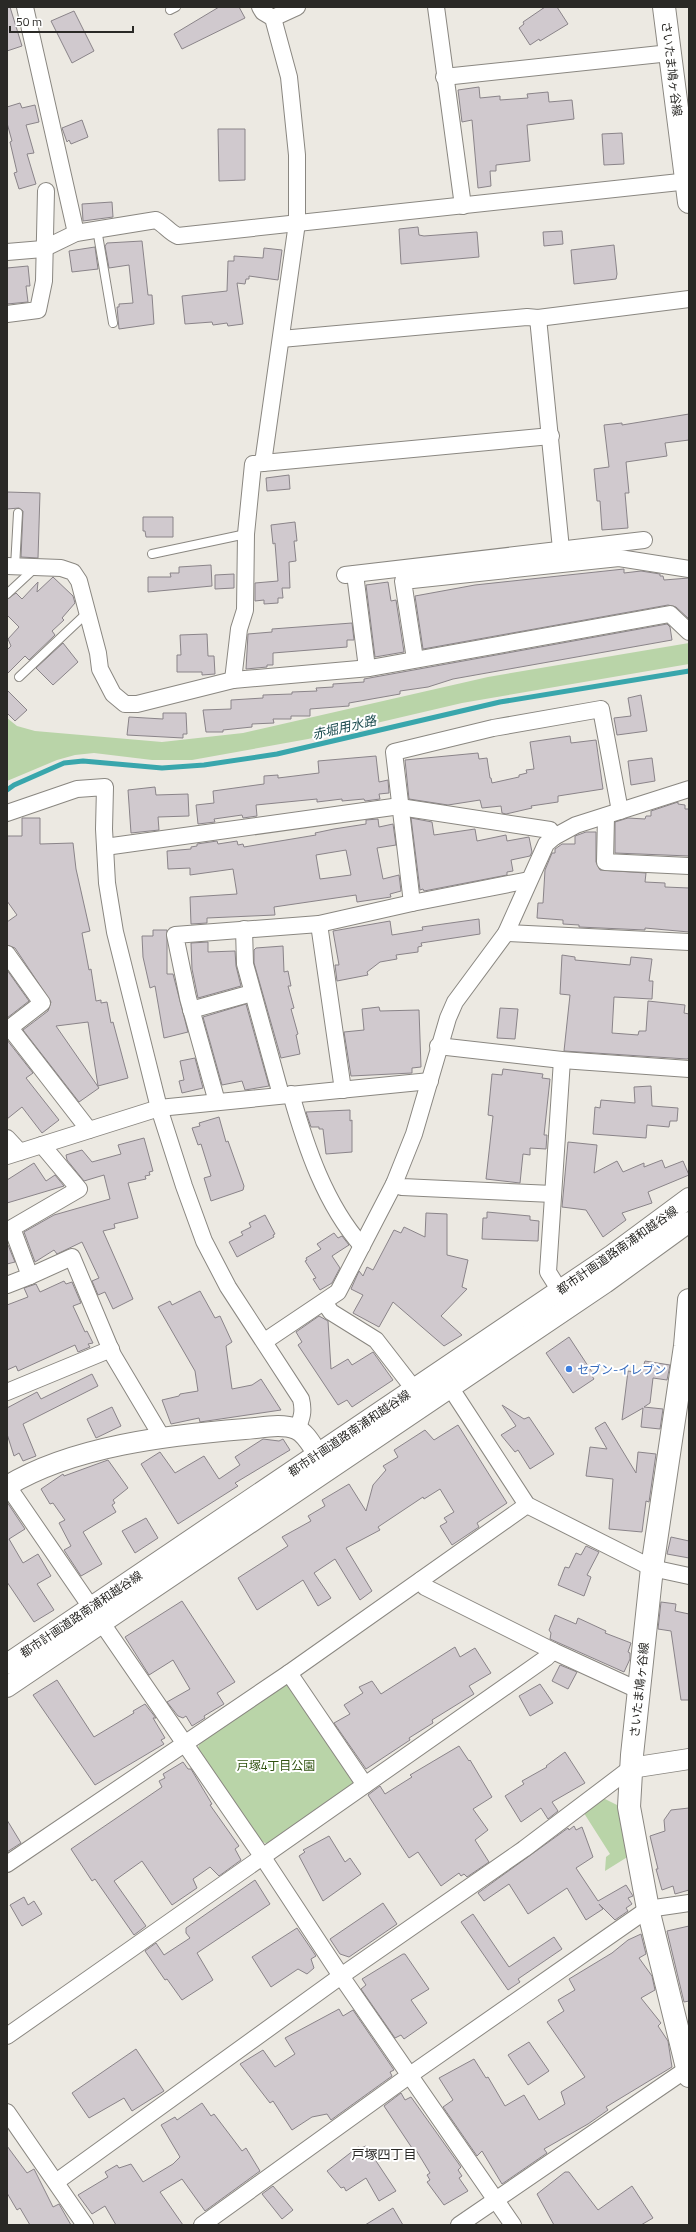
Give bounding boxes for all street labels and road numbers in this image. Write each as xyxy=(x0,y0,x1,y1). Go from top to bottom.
street label: さいたま鳩ヶ谷線 xyxy=(657,20,687,118)
street label: 都市計画道路南浦和越谷線 xyxy=(553,1201,681,1299)
street label: 都市計画道路南浦和越谷線 xyxy=(284,1385,414,1481)
street label: 都市計画道路南浦和越谷線 xyxy=(16,1566,146,1662)
street label: さいたま鳩ヶ谷線 xyxy=(625,1641,653,1739)

